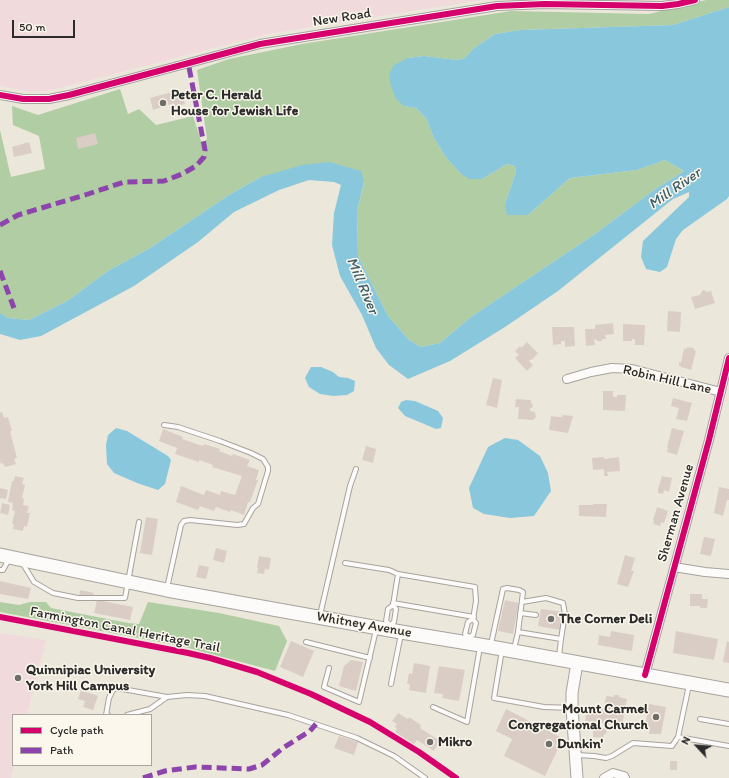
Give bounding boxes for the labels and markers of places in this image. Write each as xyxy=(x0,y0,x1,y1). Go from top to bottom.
place label: Peter C. Herald House for Jewish Life xyxy=(171,87,298,120)
marker: Peter C. Herald House for Jewish Life xyxy=(158,98,168,108)
place label: The Corner Deli xyxy=(559,611,652,627)
marker: The Corner Deli xyxy=(546,614,556,624)
place label: Quinnipiac University York Hill Campus xyxy=(26,662,155,694)
marker: Quinnipiac University York Hill Campus xyxy=(13,673,23,683)
place label: Mount Carmel Congregational Church xyxy=(508,701,648,734)
marker: Mount Carmel Congregational Church xyxy=(651,712,661,722)
place label: Mikro xyxy=(438,734,472,750)
place label: Dunkin' xyxy=(557,736,603,752)
marker: Mikro xyxy=(425,737,435,747)
marker: Dunkin' xyxy=(544,739,554,749)

